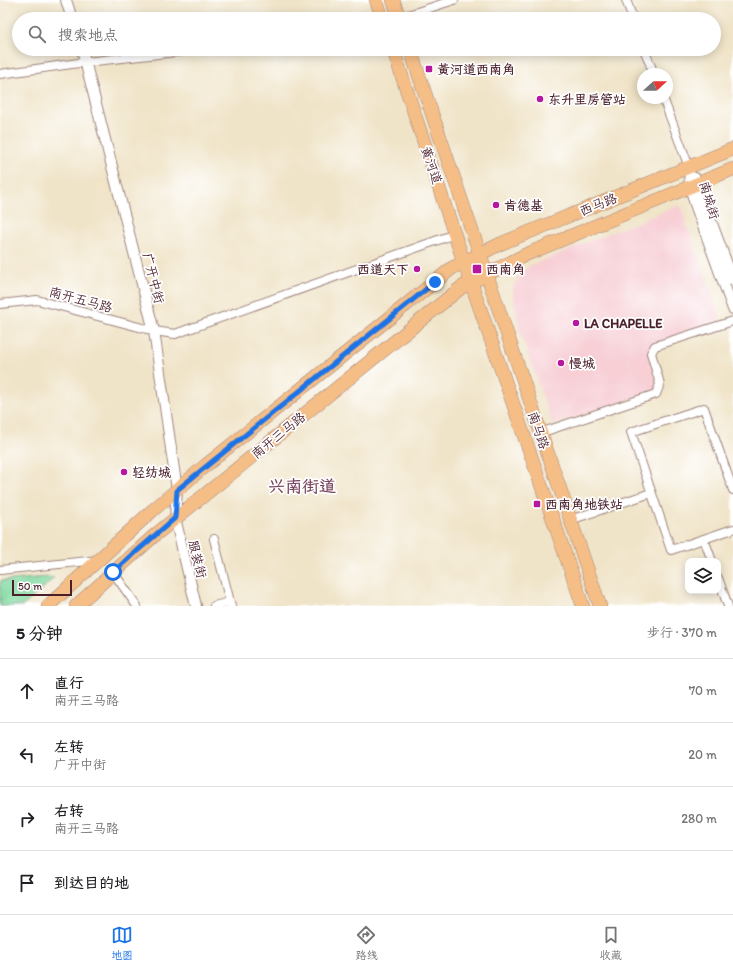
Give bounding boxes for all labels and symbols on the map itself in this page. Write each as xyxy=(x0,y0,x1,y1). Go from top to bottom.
place label: 黄河道西南角 xyxy=(437,62,515,77)
marker: 黄河道西南角 xyxy=(424,64,434,74)
north arrow xyxy=(637,68,673,104)
place label: 东升里房管站 xyxy=(548,92,626,107)
marker: 东升里房管站 xyxy=(535,94,545,104)
street label: 黄河道 xyxy=(418,144,445,186)
street label: 南城街 xyxy=(697,179,722,221)
street label: 西马路 xyxy=(577,190,619,219)
place label: 肯德基 xyxy=(504,198,543,213)
marker: 肯德基 xyxy=(491,200,501,210)
street label: 广开中街 xyxy=(140,251,167,305)
place label: 西道天下 xyxy=(357,262,409,277)
place label: 西南角 xyxy=(486,262,525,277)
marker: 西南角 xyxy=(471,263,483,275)
marker: 西道天下 xyxy=(412,264,422,274)
route end xyxy=(426,273,444,291)
street label: 南开五马路 xyxy=(48,284,114,315)
place label: LA CHAPELLE xyxy=(584,316,663,331)
marker: LA CHAPELLE xyxy=(571,318,581,328)
place label: 慢城 xyxy=(569,356,595,371)
marker: 慢城 xyxy=(556,358,566,368)
street label: 南开三马路 xyxy=(248,409,308,462)
street label: 南马路 xyxy=(525,409,552,451)
place label: 轻纺城 xyxy=(132,465,171,480)
marker: 轻纺城 xyxy=(119,467,129,477)
district label: 兴南街道 xyxy=(268,476,336,496)
place label: 西南角地铁站 xyxy=(545,497,623,512)
marker: 西南角地铁站 xyxy=(532,499,542,509)
street label: 服装街 xyxy=(186,538,210,580)
route start xyxy=(104,563,122,581)
scale bar xyxy=(12,578,72,597)

